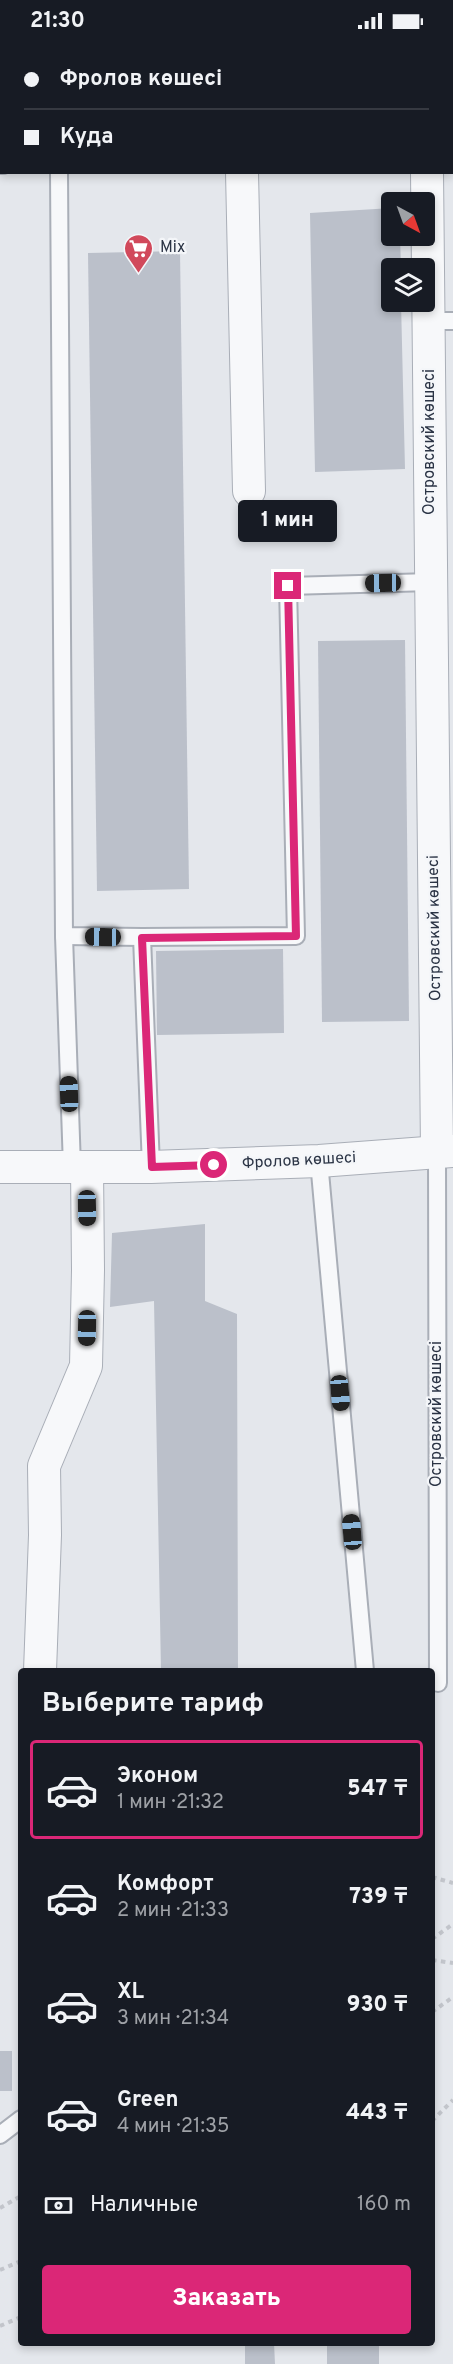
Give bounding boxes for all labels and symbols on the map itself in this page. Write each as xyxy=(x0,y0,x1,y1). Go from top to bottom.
north arrow xyxy=(381,192,435,246)
supermarket icon: Mix xyxy=(123,232,155,274)
place label: Mix xyxy=(160,238,185,258)
street label: Островский көшесі xyxy=(420,369,440,515)
callout: 1 мин xyxy=(238,499,338,541)
route end xyxy=(274,572,301,599)
car xyxy=(365,574,401,592)
street label: Островский көшесі xyxy=(424,855,446,1001)
car xyxy=(85,928,121,946)
car xyxy=(59,1076,79,1112)
street label: Фролов көшесі xyxy=(241,1148,357,1174)
route start xyxy=(200,1151,227,1178)
car xyxy=(78,1190,96,1226)
car xyxy=(78,1310,96,1346)
street label: Островский көшесі xyxy=(427,1341,447,1487)
car xyxy=(329,1374,351,1412)
car xyxy=(341,1513,363,1551)

